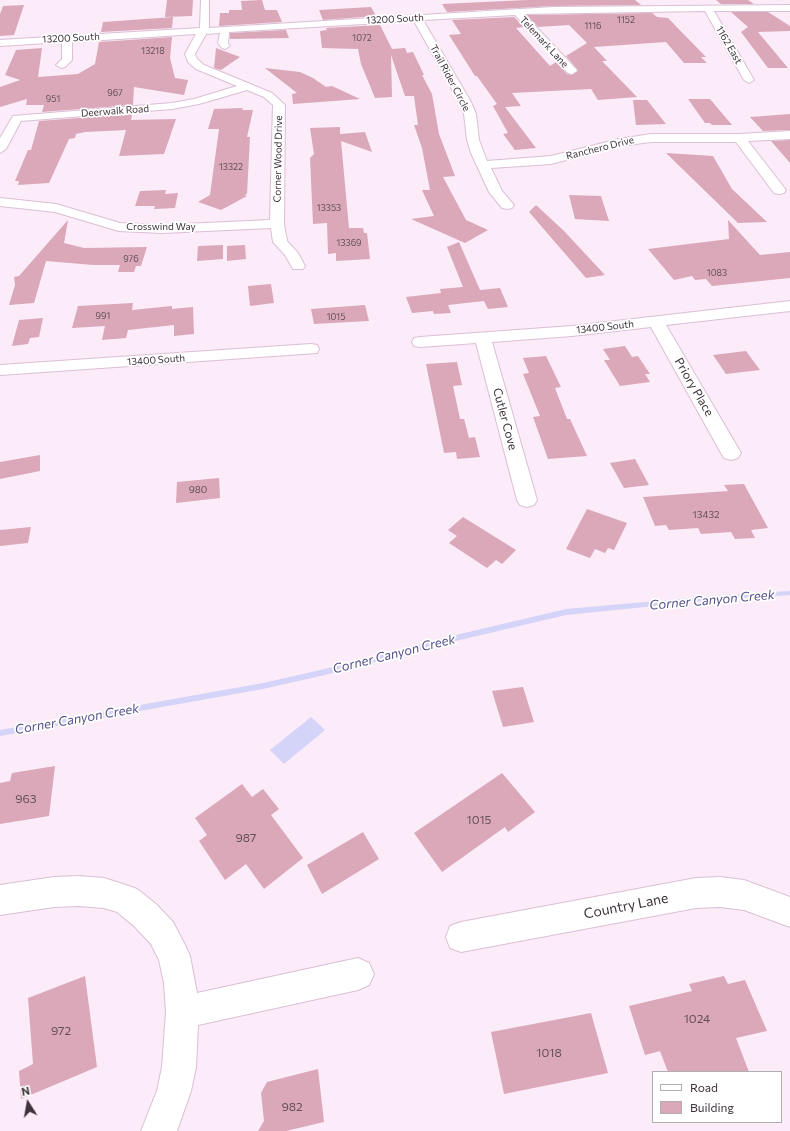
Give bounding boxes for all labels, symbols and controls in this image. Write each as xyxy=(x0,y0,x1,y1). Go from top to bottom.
street label: 13200 South xyxy=(366,11,424,27)
street label: Telemark Lane xyxy=(517,14,571,70)
house number: 1152 xyxy=(617,15,635,25)
house number: 1116 xyxy=(584,21,602,31)
street label: 1162 East xyxy=(713,24,745,66)
street label: 13200 South xyxy=(42,30,100,46)
house number: 1072 xyxy=(352,33,372,43)
street label: Trail Rider Circle xyxy=(427,43,473,113)
house number: 13218 xyxy=(141,46,165,56)
house number: 967 xyxy=(107,88,123,98)
house number: 951 xyxy=(46,94,60,104)
street label: Deerwalk Road xyxy=(81,103,149,119)
street label: Corner Wood Drive xyxy=(271,115,285,203)
street label: Ranchero Drive xyxy=(565,134,635,162)
house number: 13322 xyxy=(219,162,243,172)
house number: 13353 xyxy=(317,203,341,213)
street label: Crosswind Way xyxy=(126,221,196,233)
house number: 13369 xyxy=(337,238,361,248)
house number: 976 xyxy=(123,254,139,264)
house number: 1083 xyxy=(707,268,727,278)
house number: 991 xyxy=(96,311,110,321)
house number: 1015 xyxy=(327,312,345,322)
street label: 13400 South xyxy=(575,318,635,336)
street label: 13400 South xyxy=(127,352,185,368)
street label: Priory Place xyxy=(672,355,716,419)
street label: Cutler Cove xyxy=(490,386,520,452)
house number: 980 xyxy=(189,484,207,496)
house number: 13432 xyxy=(692,509,720,521)
water label: Corner Canyon Creek xyxy=(649,587,775,613)
water label: Corner Canyon Creek xyxy=(331,631,457,677)
water label: Corner Canyon Creek xyxy=(14,700,140,738)
house number: 963 xyxy=(15,792,37,806)
house number: 1015 xyxy=(467,813,491,827)
house number: 987 xyxy=(236,831,256,845)
street label: Country Lane xyxy=(582,890,670,922)
house number: 1024 xyxy=(684,1012,710,1026)
house number: 972 xyxy=(51,1024,71,1038)
house number: 1018 xyxy=(536,1046,562,1060)
legend xyxy=(652,1071,782,1123)
text: Road xyxy=(690,1080,718,1094)
north arrow xyxy=(8,1083,48,1123)
text: N xyxy=(20,1084,31,1098)
house number: 982 xyxy=(281,1100,303,1114)
text: Building xyxy=(690,1100,734,1114)

